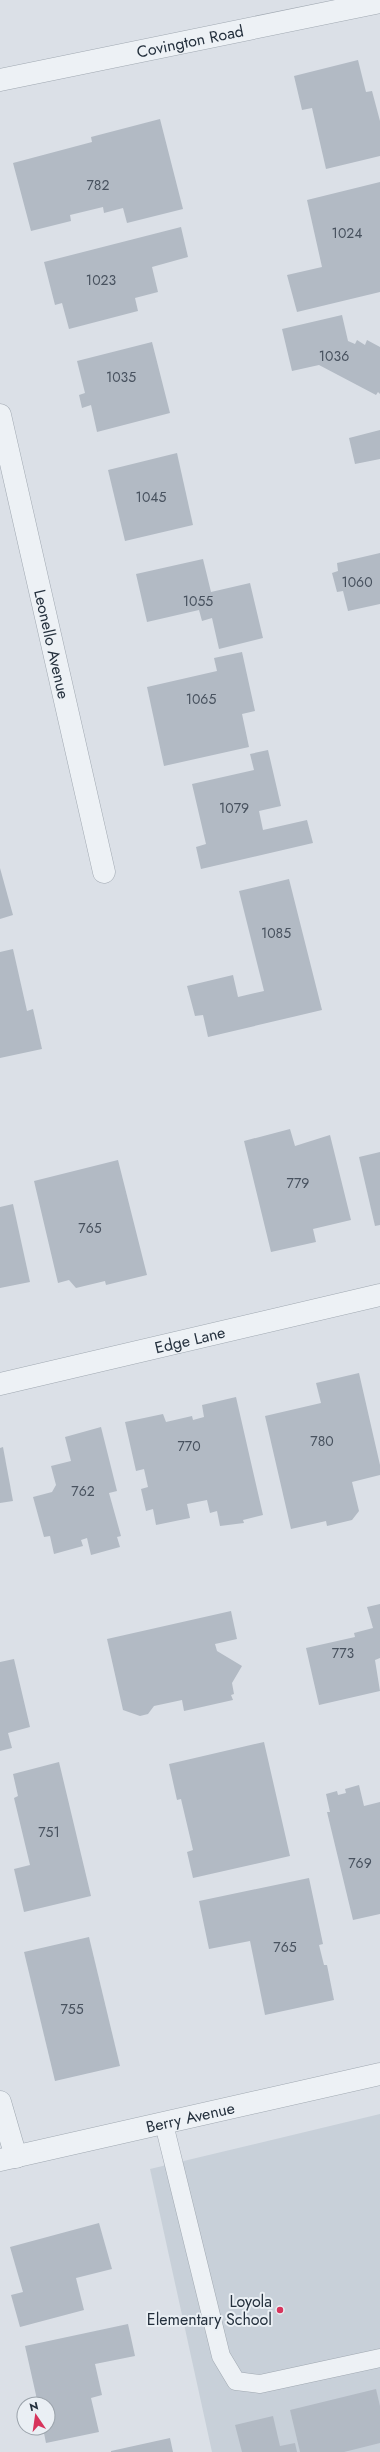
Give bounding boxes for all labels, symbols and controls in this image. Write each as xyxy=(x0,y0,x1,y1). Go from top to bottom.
street label: Covington Road xyxy=(135,19,246,63)
house number: 782 xyxy=(87,175,110,195)
house number: 1024 xyxy=(332,223,362,243)
house number: 1023 xyxy=(86,270,117,290)
house number: 1036 xyxy=(319,346,349,366)
house number: 1035 xyxy=(106,367,136,387)
house number: 1045 xyxy=(136,487,166,507)
house number: 1060 xyxy=(341,572,373,592)
street label: Leonello Avenue xyxy=(29,587,76,701)
house number: 1055 xyxy=(183,591,213,611)
house number: 1065 xyxy=(186,689,216,709)
house number: 1079 xyxy=(219,798,249,818)
house number: 1085 xyxy=(261,923,291,943)
house number: 779 xyxy=(287,1173,309,1193)
house number: 765 xyxy=(78,1218,102,1238)
street label: Edge Lane xyxy=(152,1320,227,1359)
house number: 780 xyxy=(310,1431,334,1451)
house number: 770 xyxy=(177,1436,201,1456)
house number: 762 xyxy=(71,1481,95,1501)
house number: 773 xyxy=(332,1643,355,1663)
house number: 751 xyxy=(38,1822,60,1842)
house number: 769 xyxy=(348,1853,372,1873)
house number: 765 xyxy=(273,1937,297,1957)
house number: 755 xyxy=(60,1999,84,2019)
street label: Berry Avenue xyxy=(144,2096,237,2138)
place label: Loyola Elementary School xyxy=(147,2290,272,2331)
marker: Loyola Elementary School xyxy=(275,2305,285,2315)
north arrow xyxy=(16,2396,56,2436)
text: N xyxy=(28,2397,40,2415)

